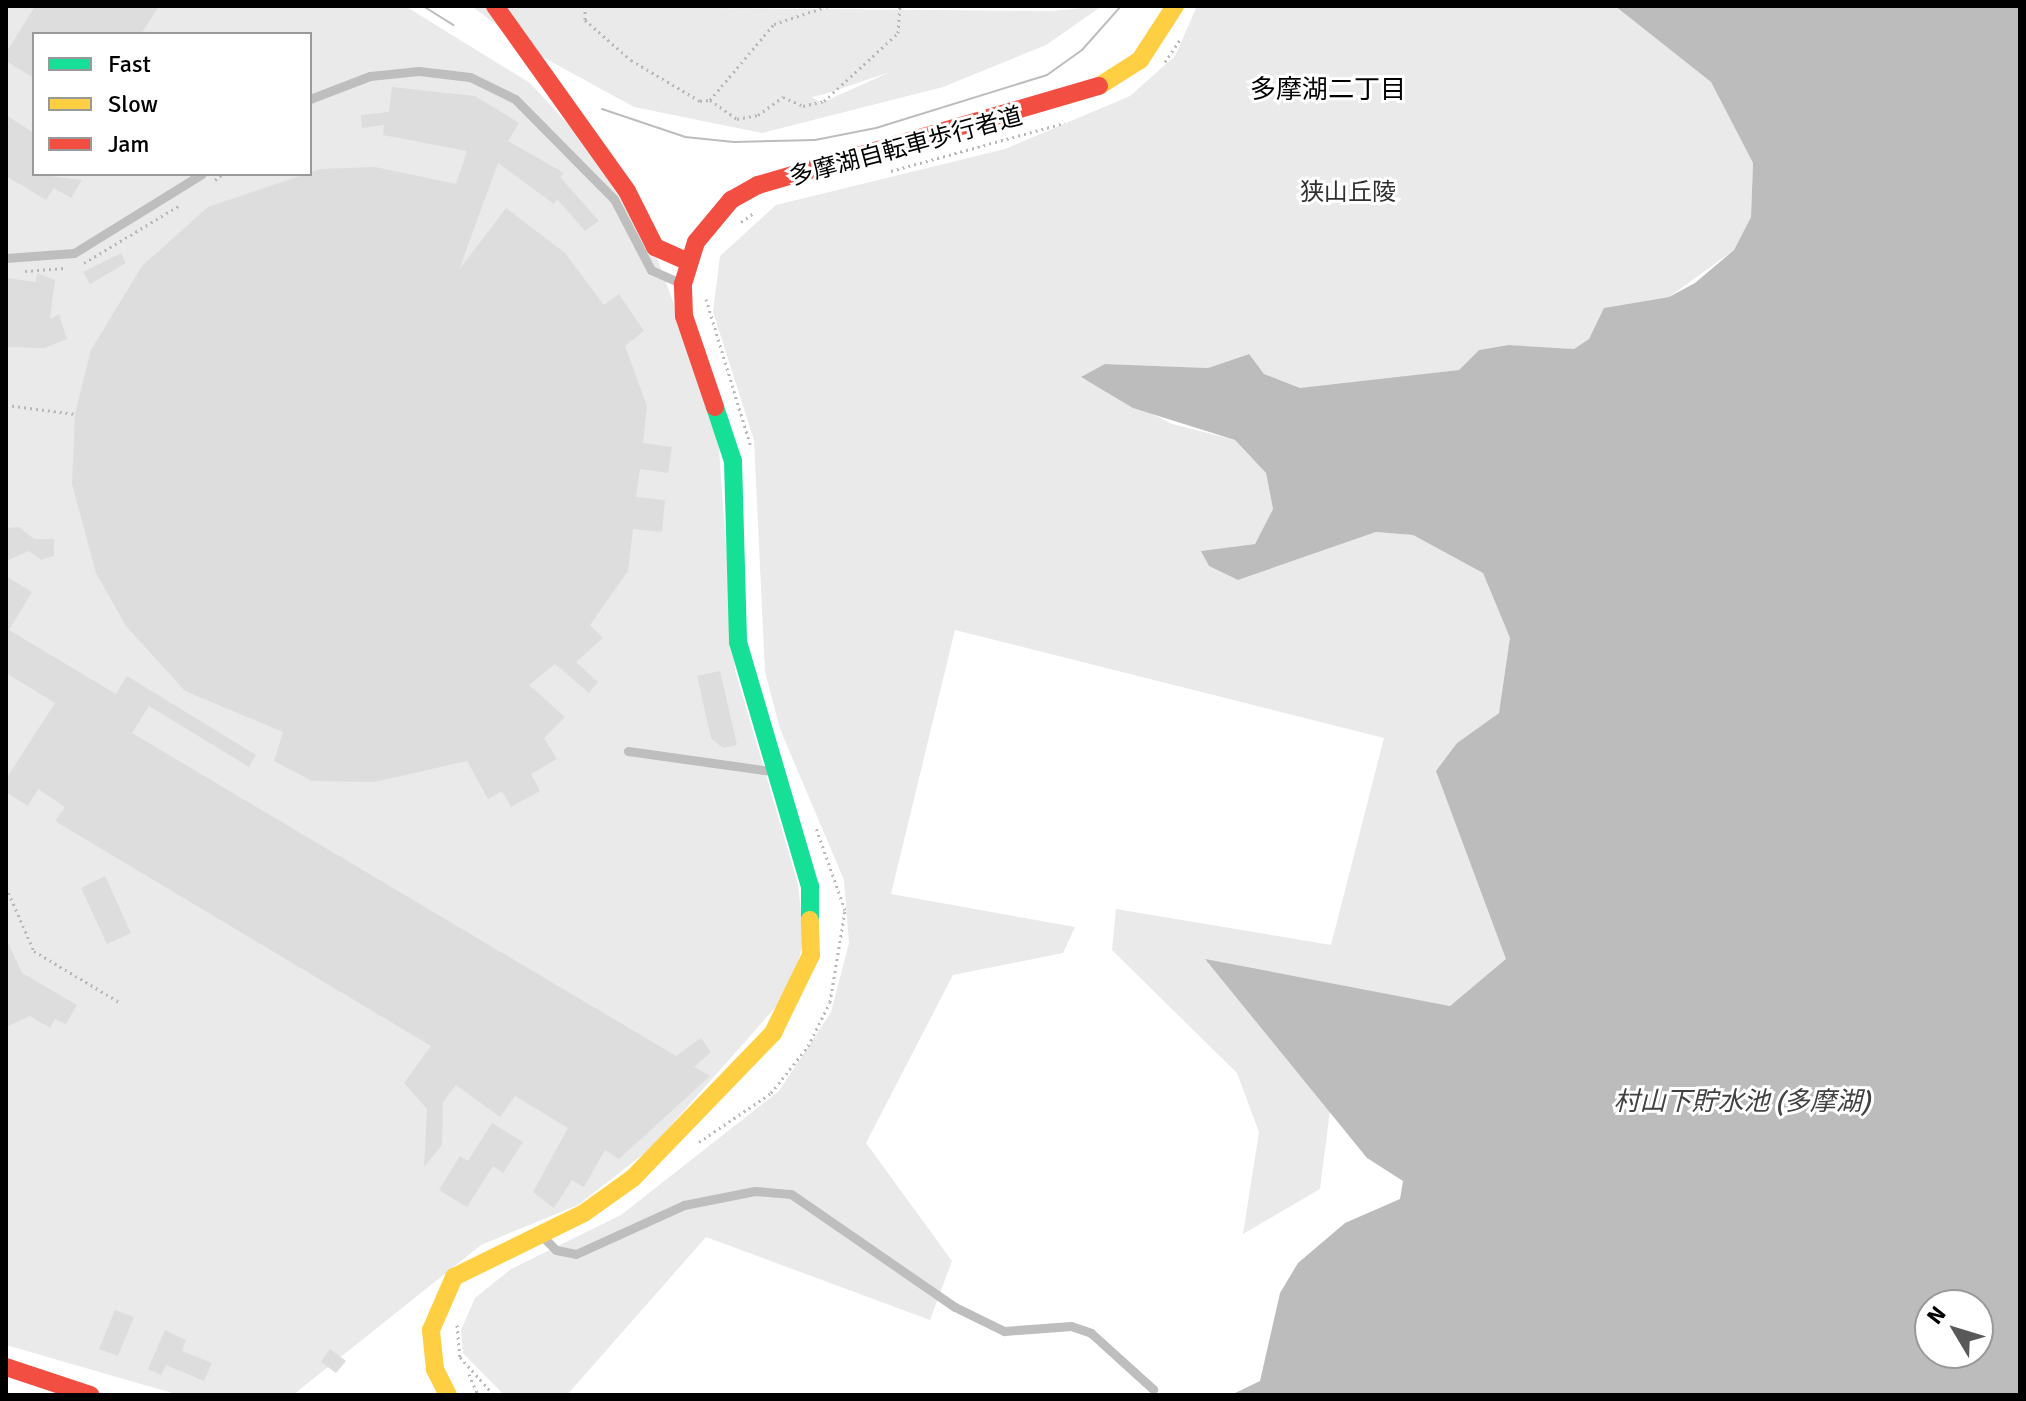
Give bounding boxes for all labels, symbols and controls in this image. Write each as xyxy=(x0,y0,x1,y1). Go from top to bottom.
legend xyxy=(32,32,312,176)
text: Fast xyxy=(108,49,151,79)
district label: 多摩湖二丁目 xyxy=(1250,75,1406,107)
text: Slow xyxy=(108,89,158,119)
street label: 多摩湖自転車歩行者道 xyxy=(786,102,1026,192)
text: Jam xyxy=(108,129,149,159)
park label: 狭山丘陵 xyxy=(1300,179,1396,207)
water label: 村山下貯水池 (多摩湖) xyxy=(1614,1087,1870,1119)
north arrow xyxy=(1914,1289,1994,1369)
text: N xyxy=(1921,1301,1952,1329)

